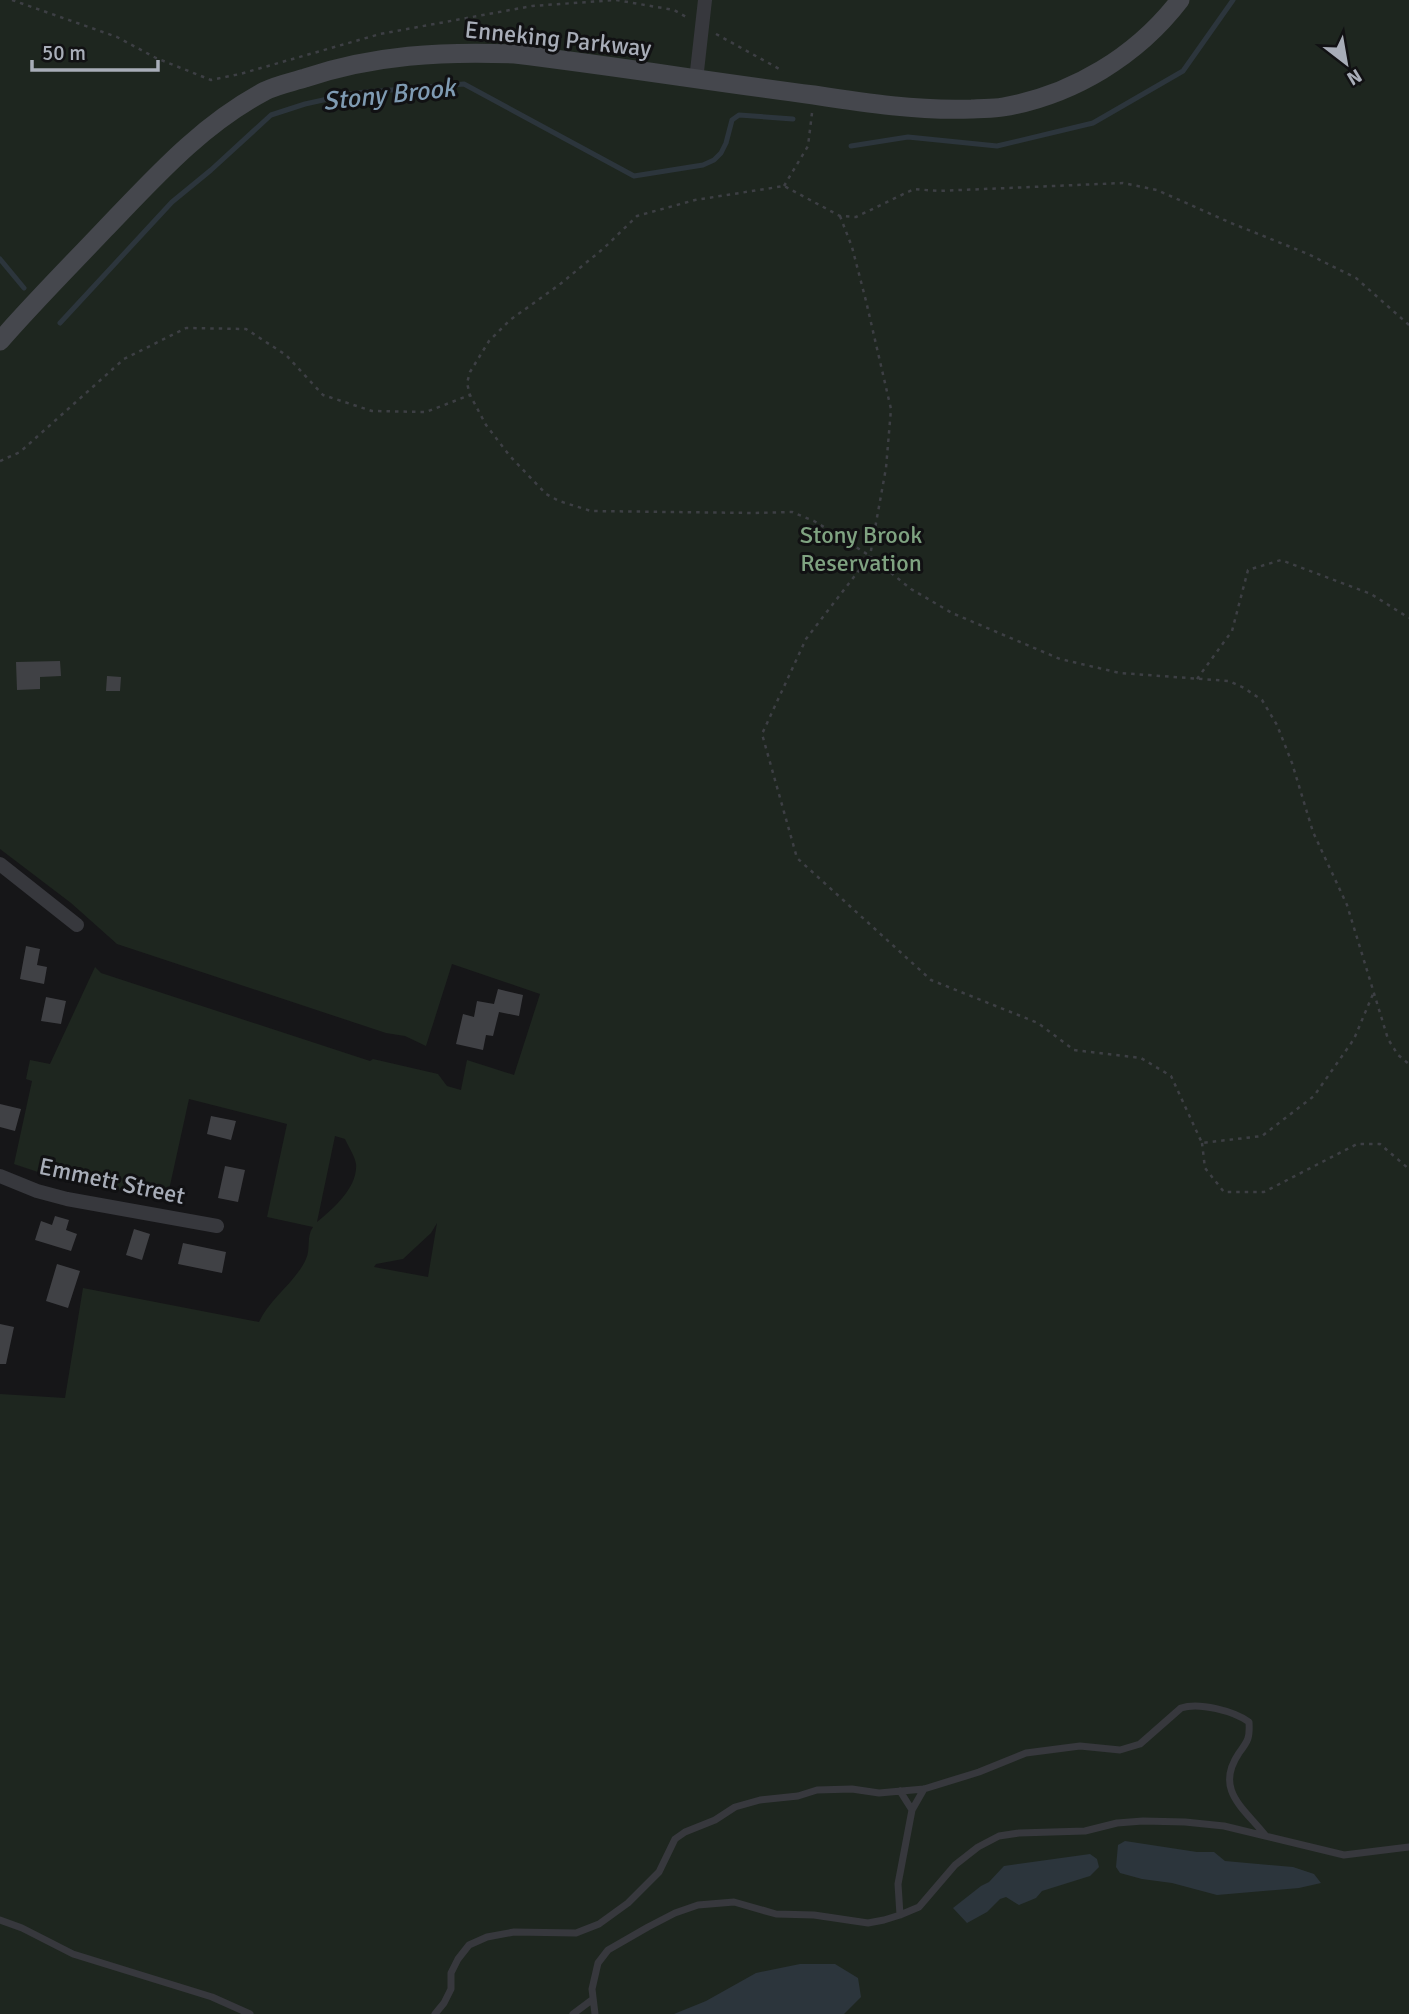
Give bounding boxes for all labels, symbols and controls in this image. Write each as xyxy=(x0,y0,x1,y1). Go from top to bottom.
street label: Enneking Parkway xyxy=(463,14,653,64)
scale bar xyxy=(32,28,158,72)
north arrow xyxy=(1311,28,1381,98)
text: 50 m xyxy=(42,40,86,66)
text: N xyxy=(1342,63,1366,90)
water label: Stony Brook xyxy=(321,72,459,118)
park label: Stony Brook Reservation xyxy=(800,520,922,578)
street label: Emmett Street xyxy=(36,1151,188,1211)

